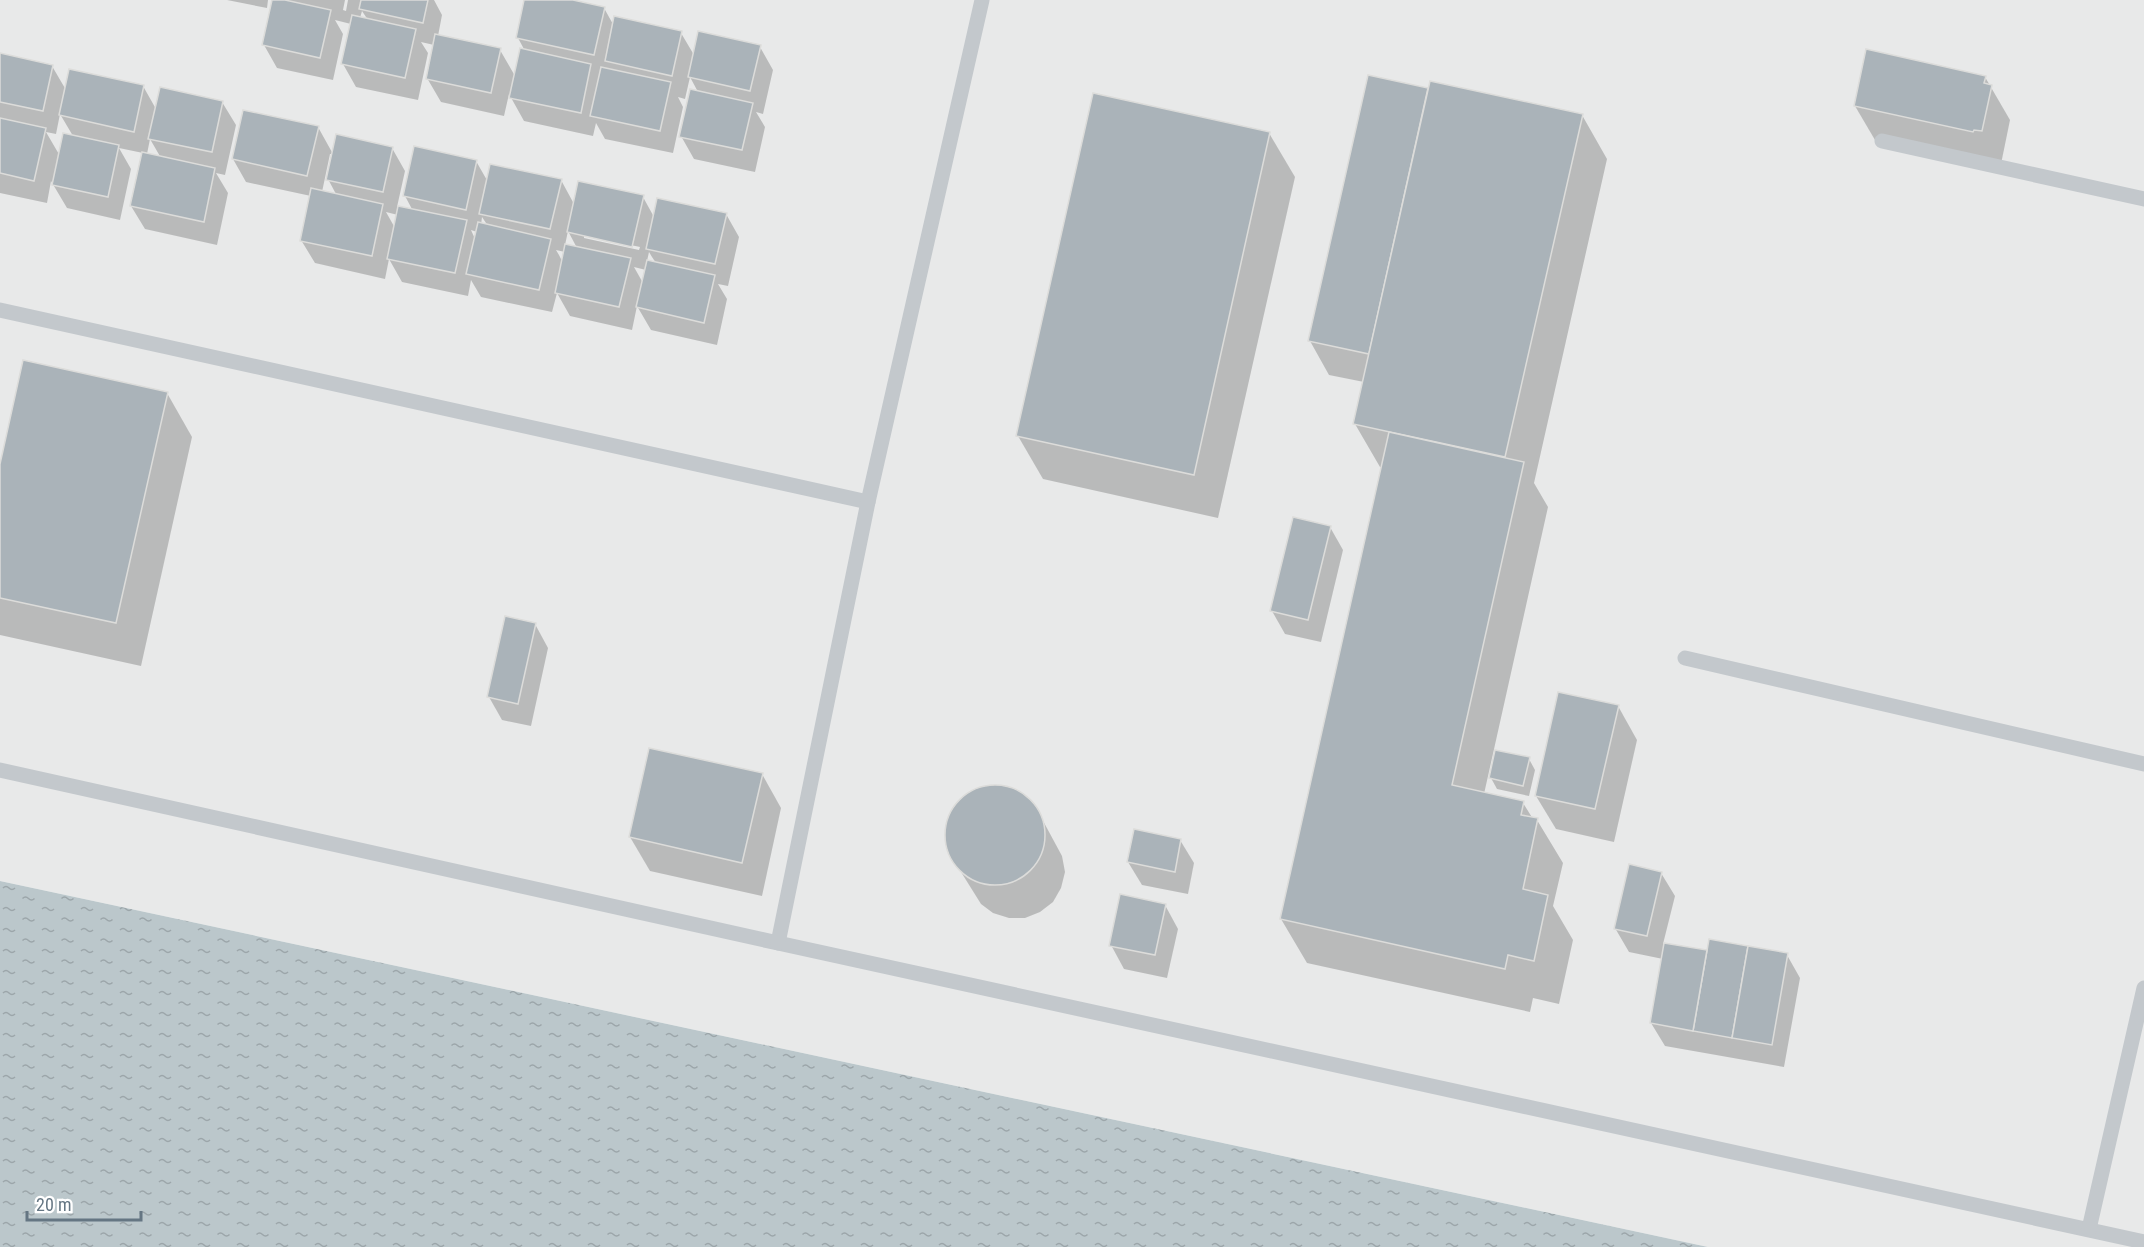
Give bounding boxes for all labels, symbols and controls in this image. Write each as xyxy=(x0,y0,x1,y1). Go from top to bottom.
scale bar xyxy=(27,1184,141,1222)
text: 20 m xyxy=(36,1194,71,1215)

